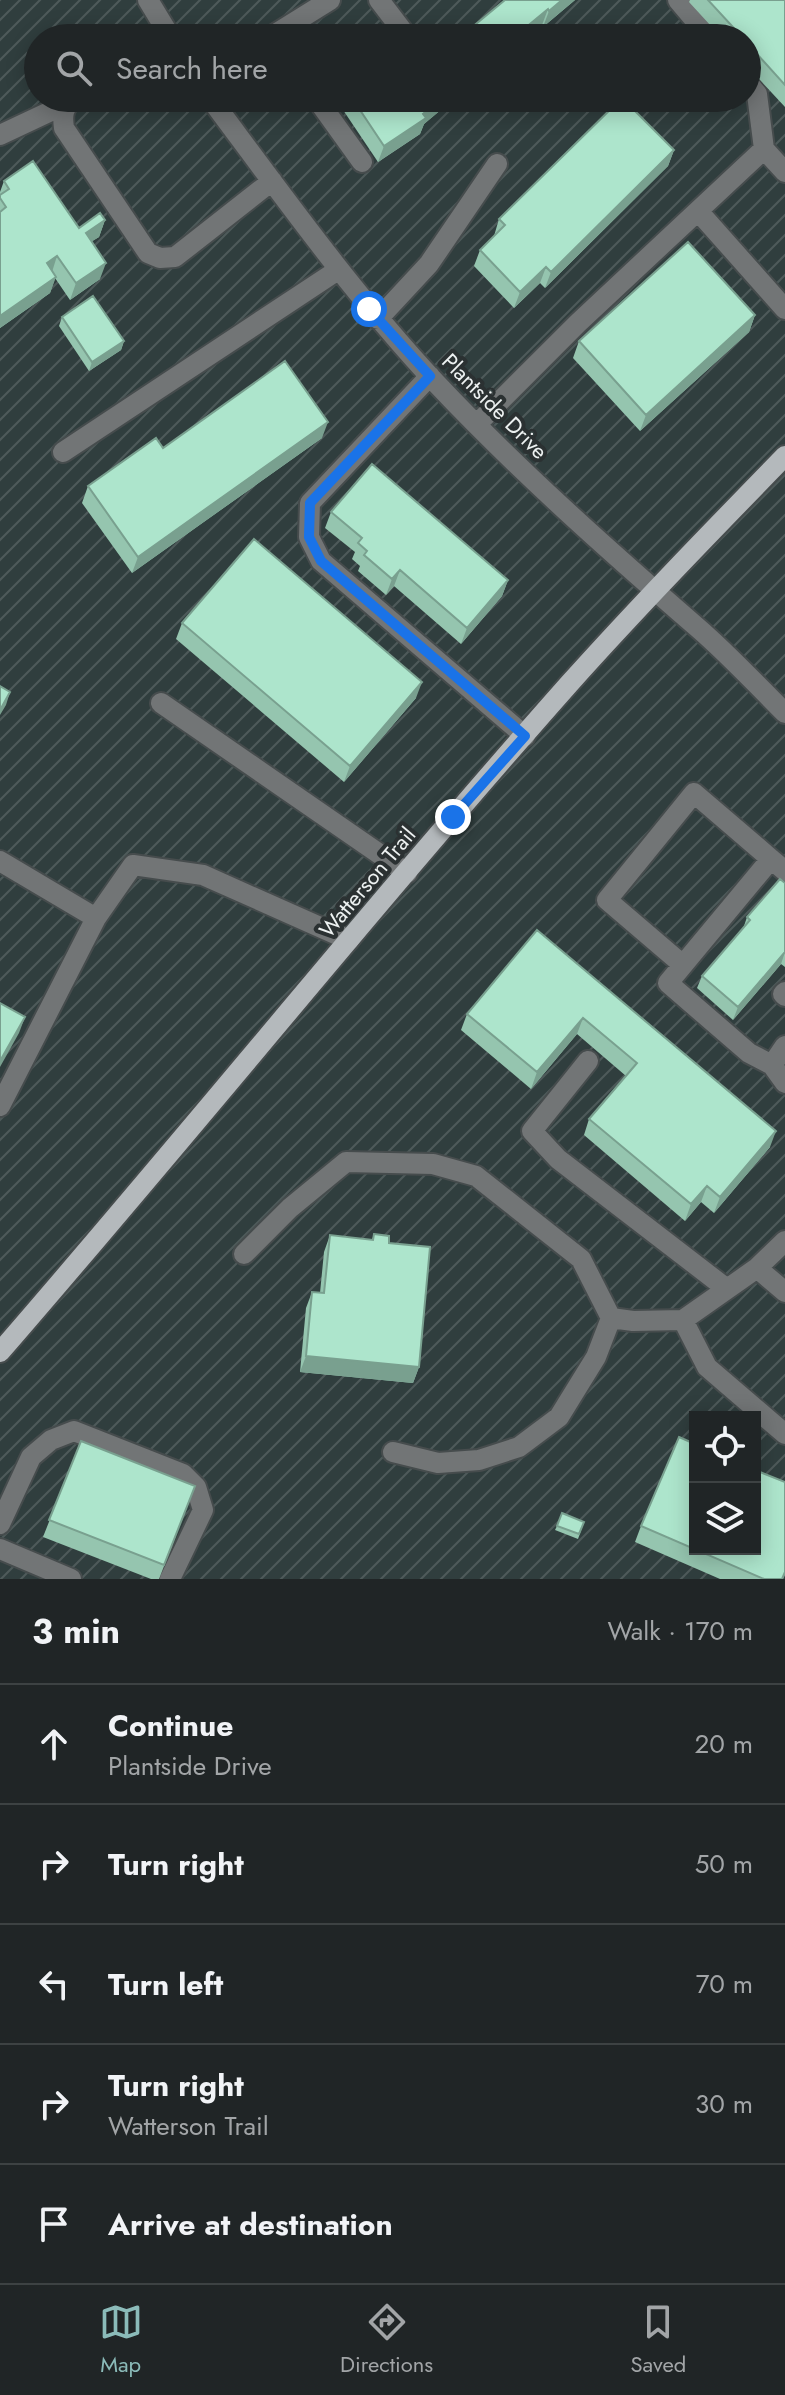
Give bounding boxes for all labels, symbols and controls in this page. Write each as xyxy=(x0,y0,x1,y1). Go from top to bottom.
search box xyxy=(24,24,761,112)
icon: search xyxy=(52,46,96,90)
text: Search here xyxy=(116,47,268,90)
route start xyxy=(351,291,387,327)
street label: Plantside Drive xyxy=(435,346,555,466)
route end xyxy=(435,799,471,835)
street label: Watterson Trail xyxy=(311,820,423,944)
map controls xyxy=(689,1411,761,1555)
button: locate xyxy=(689,1411,761,1483)
button: layers xyxy=(689,1483,761,1555)
text: 3 min xyxy=(32,1607,120,1656)
text: Walk · 170 m xyxy=(608,1612,753,1650)
text: Continue xyxy=(108,1704,234,1747)
icon: ahead xyxy=(32,1722,76,1766)
text: 20 m xyxy=(695,1725,753,1763)
text: Plantside Drive xyxy=(108,1747,272,1785)
icon: right xyxy=(32,1842,76,1886)
text: Turn right xyxy=(108,1843,244,1886)
text: 50 m xyxy=(695,1845,753,1883)
icon: left xyxy=(32,1962,76,2006)
text: Turn left xyxy=(108,1963,223,2006)
text: 70 m xyxy=(696,1965,753,2003)
text: Turn right xyxy=(108,2064,244,2107)
icon: right xyxy=(32,2082,76,2126)
text: 30 m xyxy=(695,2085,753,2123)
text: Watterson Trail xyxy=(108,2107,269,2145)
icon: arrive xyxy=(32,2202,76,2246)
text: Arrive at destination xyxy=(108,2203,393,2246)
tab: Map xyxy=(99,2300,143,2380)
tab: Directions xyxy=(340,2300,433,2380)
tab: Saved xyxy=(631,2300,686,2380)

